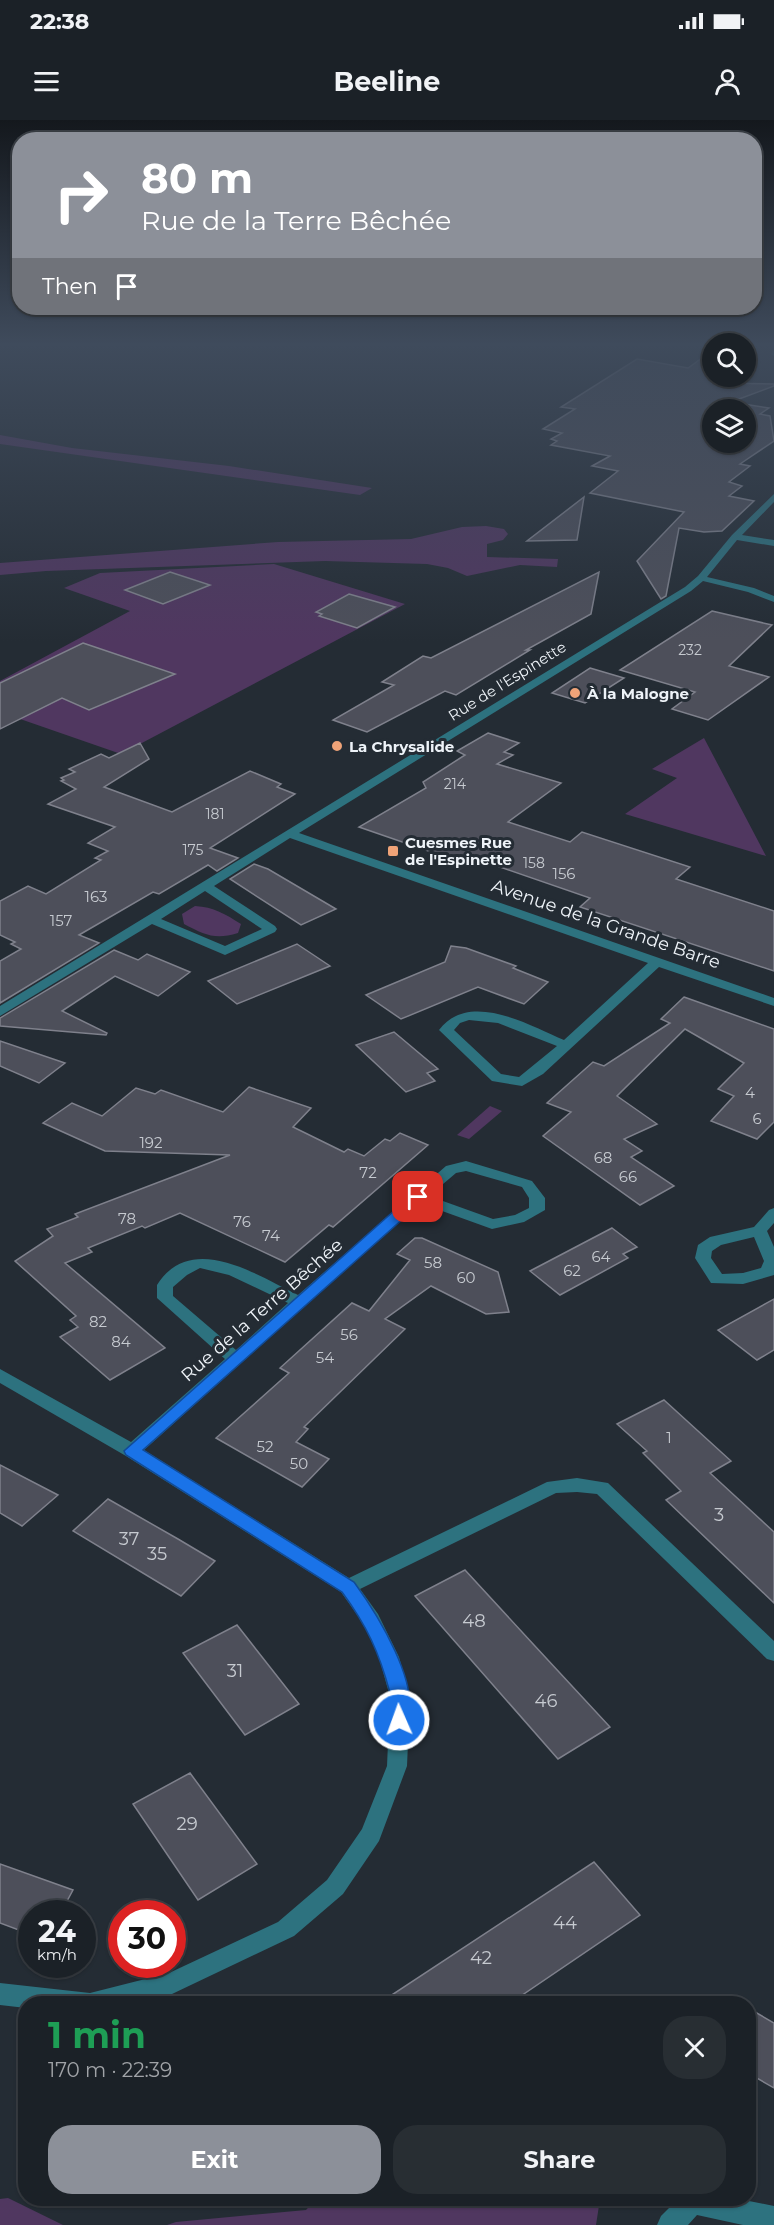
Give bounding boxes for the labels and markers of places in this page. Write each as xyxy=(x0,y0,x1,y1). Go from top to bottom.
place label: À la Malogne xyxy=(586,684,689,703)
marker: À la Malogne xyxy=(568,686,582,700)
place label: La Chrysalide xyxy=(349,737,454,756)
marker: La Chrysalide xyxy=(330,739,344,753)
place label: Cuesmes Rue de l'Espinette xyxy=(405,833,512,869)
marker: Cuesmes Rue de l'Espinette xyxy=(386,844,400,858)
pin xyxy=(392,1171,443,1222)

